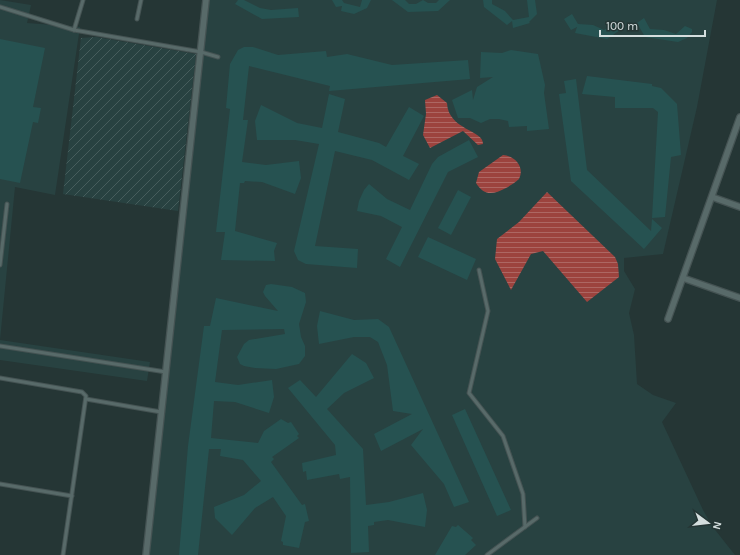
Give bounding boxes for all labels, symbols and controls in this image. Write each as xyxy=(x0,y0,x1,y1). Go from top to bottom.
scale bar xyxy=(600,12,705,38)
text: 100 m xyxy=(606,19,638,33)
north arrow xyxy=(688,503,728,543)
text: N xyxy=(710,520,724,531)

